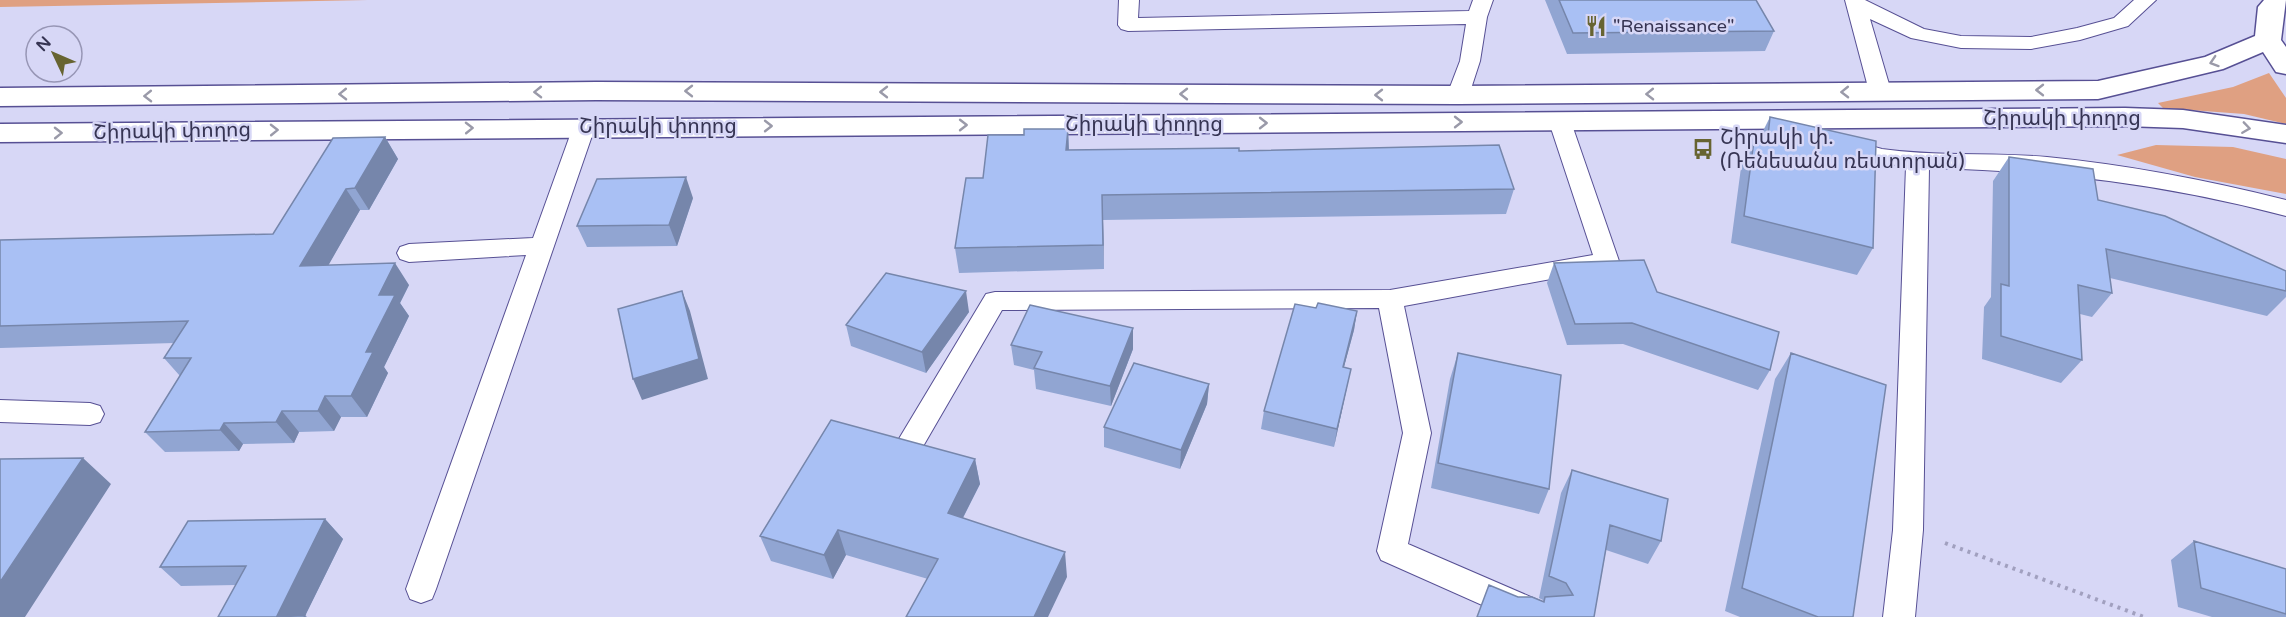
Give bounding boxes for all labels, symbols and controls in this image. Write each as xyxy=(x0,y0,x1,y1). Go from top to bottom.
restaurant icon: "Renaissance" xyxy=(1584,14,1608,38)
place label: "Renaissance" xyxy=(1613,15,1734,37)
north arrow xyxy=(24,24,84,84)
text: N xyxy=(32,33,56,56)
one-way arrow xyxy=(2209,54,2220,67)
one-way arrow xyxy=(2035,84,2044,96)
one-way arrow xyxy=(533,85,542,98)
one-way arrow xyxy=(684,85,693,97)
one-way arrow xyxy=(879,86,888,98)
one-way arrow xyxy=(1840,86,1849,98)
one-way arrow xyxy=(1645,87,1654,100)
one-way arrow xyxy=(338,88,347,100)
one-way arrow xyxy=(1179,88,1188,100)
one-way arrow xyxy=(1374,89,1383,101)
one-way arrow xyxy=(143,90,152,102)
street label: Շիրակի փողոց xyxy=(1983,106,2141,131)
street label: Շիրակի փողոց xyxy=(1065,112,1223,137)
street label: Շիրակի փողոց xyxy=(579,114,737,139)
one-way arrow xyxy=(1454,116,1463,128)
street label: Շիրակի փողոց xyxy=(93,117,251,145)
one-way arrow xyxy=(1259,117,1268,129)
one-way arrow xyxy=(959,119,968,131)
one-way arrow xyxy=(764,120,773,132)
one-way arrow xyxy=(2240,121,2250,134)
one-way arrow xyxy=(465,122,474,134)
one-way arrow xyxy=(270,124,279,136)
place label: Շիրակի փ. (Ռենեսանս ռեստորան) xyxy=(1720,125,1965,174)
one-way arrow xyxy=(54,126,63,139)
bus stop icon: Շիրակի փ. (Ռենեսանս ռեստորան) xyxy=(1691,137,1715,161)

